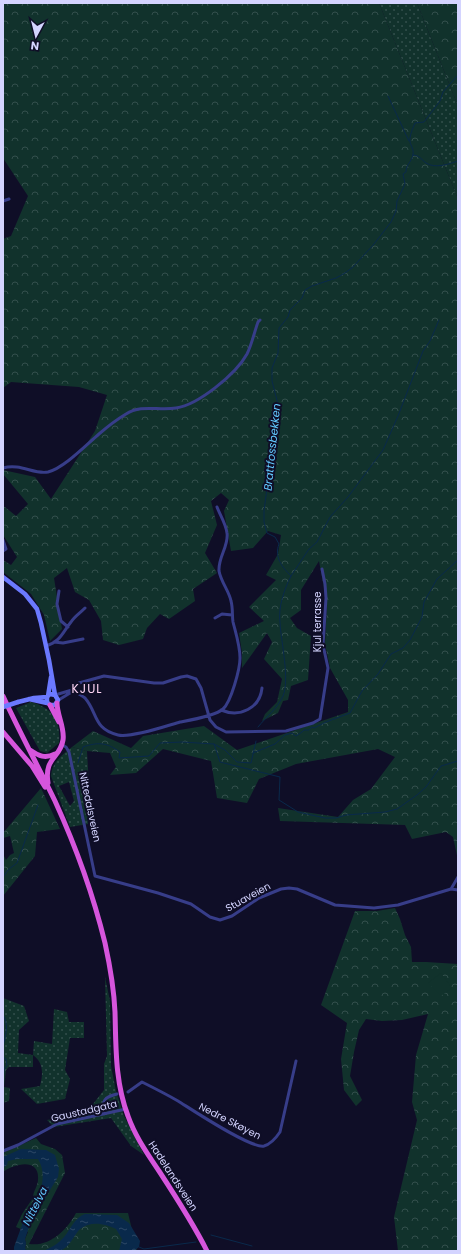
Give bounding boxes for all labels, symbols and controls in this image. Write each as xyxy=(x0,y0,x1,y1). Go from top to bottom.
north arrow xyxy=(16,16,56,56)
text: N xyxy=(30,37,40,54)
water label: Brattfossbekken xyxy=(259,402,285,492)
street label: Kjul terrasse xyxy=(310,592,325,652)
district label: KJUL xyxy=(72,680,102,697)
street label: Nittedalsveien xyxy=(75,771,105,843)
street label: Stuaveien xyxy=(223,878,273,916)
street label: Gaustadgata xyxy=(50,1096,118,1126)
street label: Nedre Skøyen xyxy=(196,1099,264,1143)
street label: Hadelandsveien xyxy=(145,1138,201,1214)
water label: Nittelva xyxy=(18,1183,52,1228)

